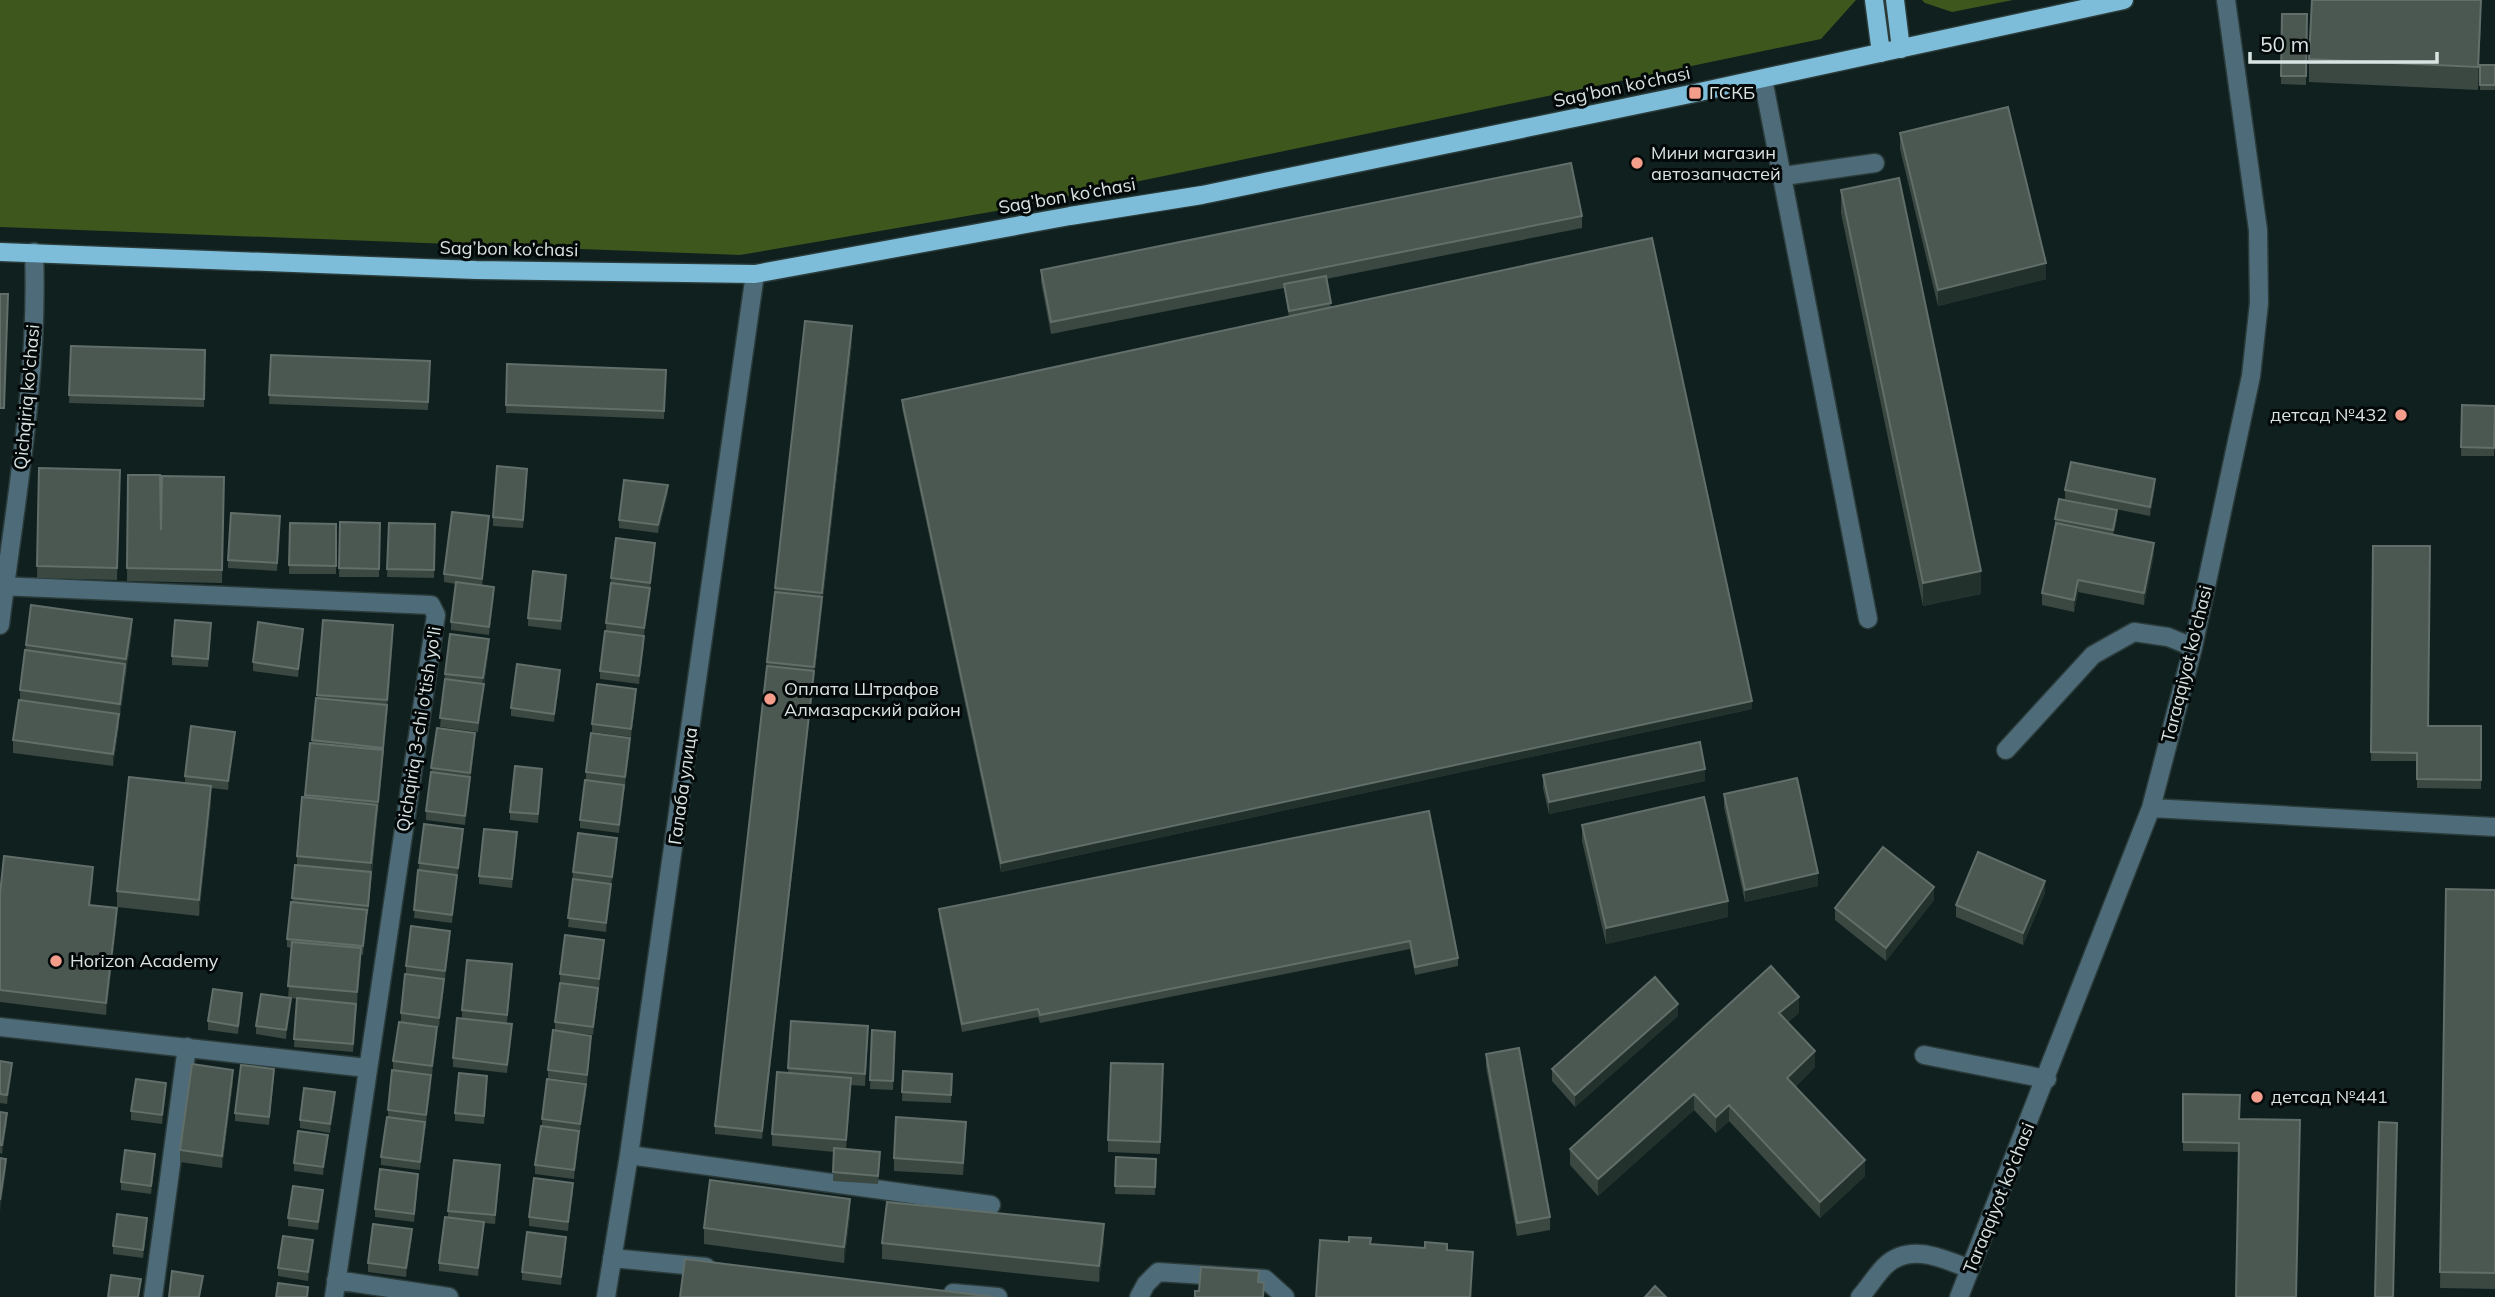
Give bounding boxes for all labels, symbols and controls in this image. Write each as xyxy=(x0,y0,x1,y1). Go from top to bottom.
scale bar xyxy=(2250,21,2437,65)
text: 50 m xyxy=(2260,31,2309,57)
street label: Sag’bon ko’chasi xyxy=(1552,61,1692,112)
place label: ГСКБ xyxy=(1709,81,1755,104)
marker: ГСКБ xyxy=(1687,85,1703,101)
place label: Мини магазин автозапчастей xyxy=(1651,141,1781,185)
marker: Мини магазин автозапчастей xyxy=(1629,155,1645,171)
street label: Sag’bon ko’chasi xyxy=(997,172,1137,219)
street label: Sag’bon ko’chasi xyxy=(439,236,579,261)
street label: Qichqiriq ko'chasi xyxy=(9,323,44,471)
place label: детсад №432 xyxy=(2270,403,2387,426)
marker: детсад №432 xyxy=(2393,407,2409,423)
street label: Taraqqiyot ko'chasi xyxy=(2156,583,2217,745)
street label: Qichqiriq 3-chi o'tish yo'li xyxy=(391,625,446,833)
place label: Оплата Штрафов Aлмазарский район xyxy=(784,677,961,721)
marker: Оплата Штрафов Aлмазарский район xyxy=(762,691,778,707)
street label: Галаба улица xyxy=(663,726,702,846)
place label: Horizon Academy xyxy=(70,949,219,972)
marker: Horizon Academy xyxy=(48,953,64,969)
place label: детсад №441 xyxy=(2271,1085,2388,1108)
marker: детсад №441 xyxy=(2249,1089,2265,1105)
street label: Taraqqiyot ko'chasi xyxy=(1958,1119,2039,1277)

